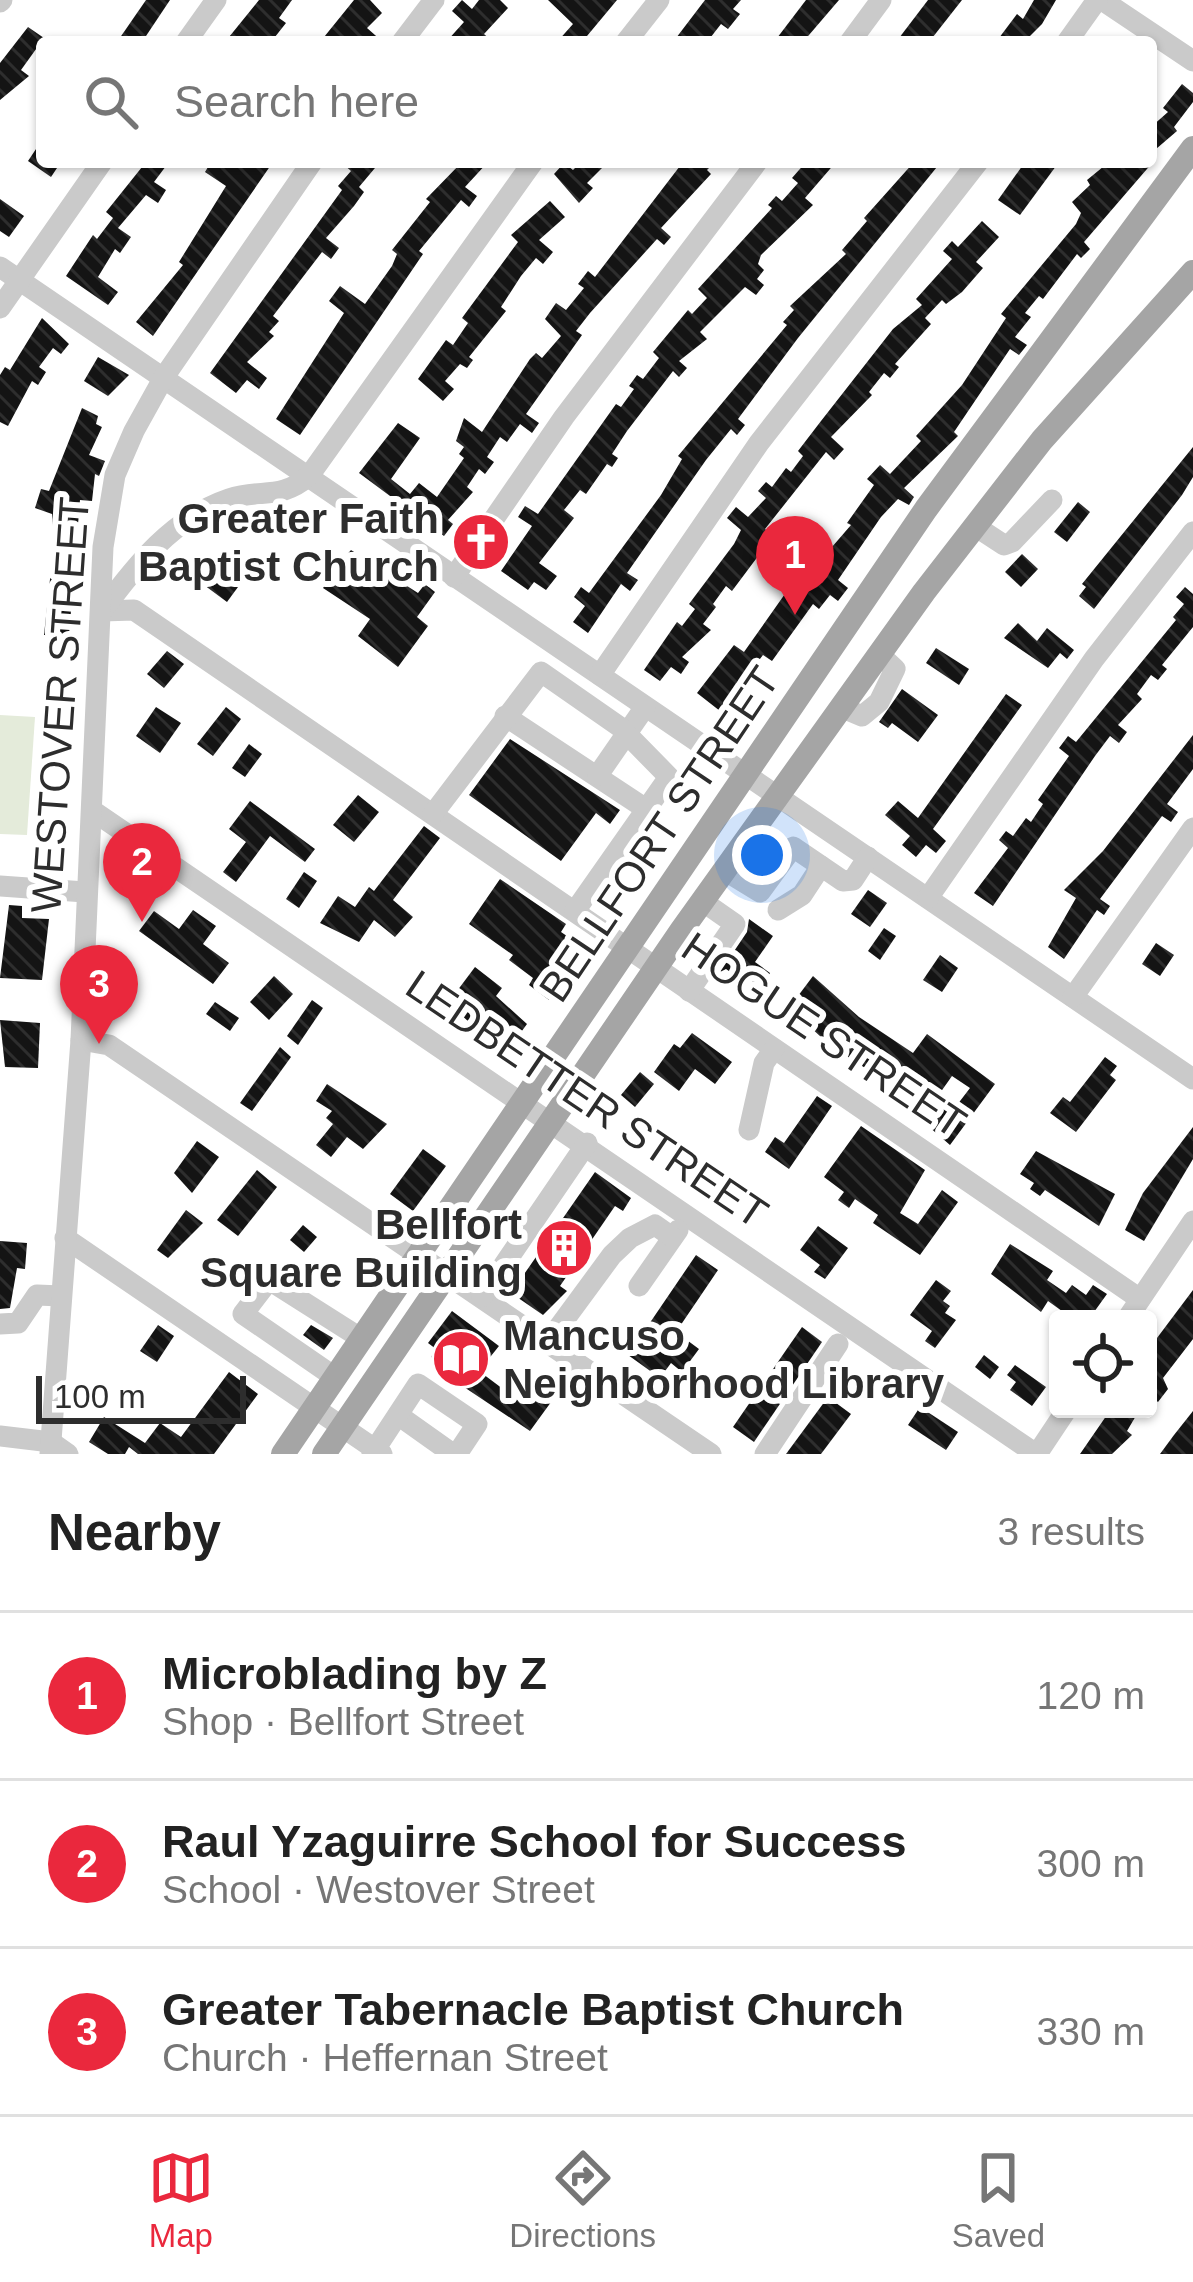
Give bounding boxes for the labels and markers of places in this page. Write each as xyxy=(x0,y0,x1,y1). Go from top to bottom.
place label: Greater Faith Baptist Church xyxy=(138,495,439,590)
church icon: Greater Faith Baptist Church xyxy=(450,511,512,573)
pin: 1 xyxy=(756,516,834,615)
pin: 2 xyxy=(103,823,181,922)
pin: 3 xyxy=(60,945,138,1044)
place label: Bellfort Square Building xyxy=(200,1201,522,1296)
building icon: Bellfort Square Building xyxy=(533,1217,595,1279)
place label: Mancuso Neighborhood Library xyxy=(503,1312,945,1407)
library icon: Mancuso Neighborhood Library xyxy=(430,1328,492,1390)

